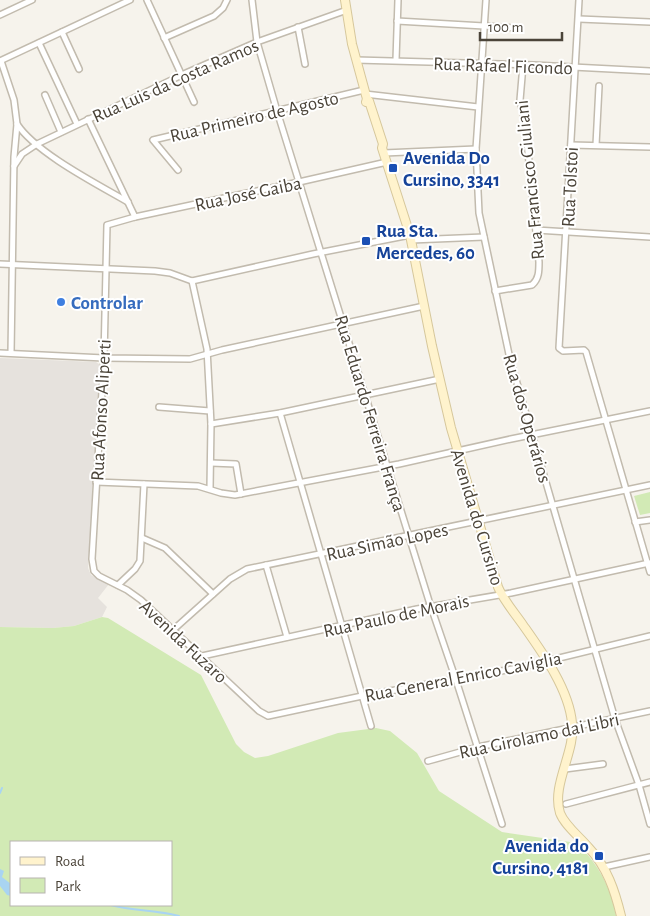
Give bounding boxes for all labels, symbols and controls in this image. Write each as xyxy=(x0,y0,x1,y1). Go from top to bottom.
scale bar xyxy=(480,10,562,42)
text: 100 m xyxy=(488,20,523,35)
street label: Rua Luis da Costa Ramos xyxy=(90,36,262,127)
street label: Rua Rafael Ficondo xyxy=(433,55,573,78)
street label: Rua Primeiro de Agosto xyxy=(168,89,341,146)
street label: Rua Francisco Giuliani xyxy=(513,99,548,261)
street label: Rua Tolstoi xyxy=(559,146,582,228)
place label: Avenida Do Cursino, 3341 xyxy=(403,149,500,190)
marker: Avenida Do Cursino, 3341 xyxy=(387,162,399,174)
street label: Rua José Gaiba xyxy=(193,174,304,215)
place label: Rua Sta. Mercedes, 60 xyxy=(376,222,475,263)
marker: Rua Sta. Mercedes, 60 xyxy=(360,235,372,247)
place label: Controlar xyxy=(71,294,143,313)
marker: Controlar xyxy=(55,296,67,308)
street label: Rua Eduardo Ferreira França xyxy=(331,313,409,514)
street label: Rua Afonso Aliperti xyxy=(88,339,115,482)
street label: Rua dos Operários xyxy=(499,352,554,485)
street label: Avenida do Cursino xyxy=(447,447,506,588)
street label: Rua Simão Lopes xyxy=(325,520,450,565)
street label: Rua Paulo de Morais xyxy=(322,592,471,641)
street label: Avenida Fuzaro xyxy=(135,597,230,687)
street label: Rua General Enrico Caviglia xyxy=(363,649,564,706)
street label: Rua Girolamo dai Libri xyxy=(457,710,621,763)
place label: Avenida do Cursino, 4181 xyxy=(492,837,589,878)
legend xyxy=(10,841,172,906)
marker: Avenida do Cursino, 4181 xyxy=(593,850,605,862)
text: Road xyxy=(55,854,85,869)
text: Park xyxy=(55,879,81,894)

